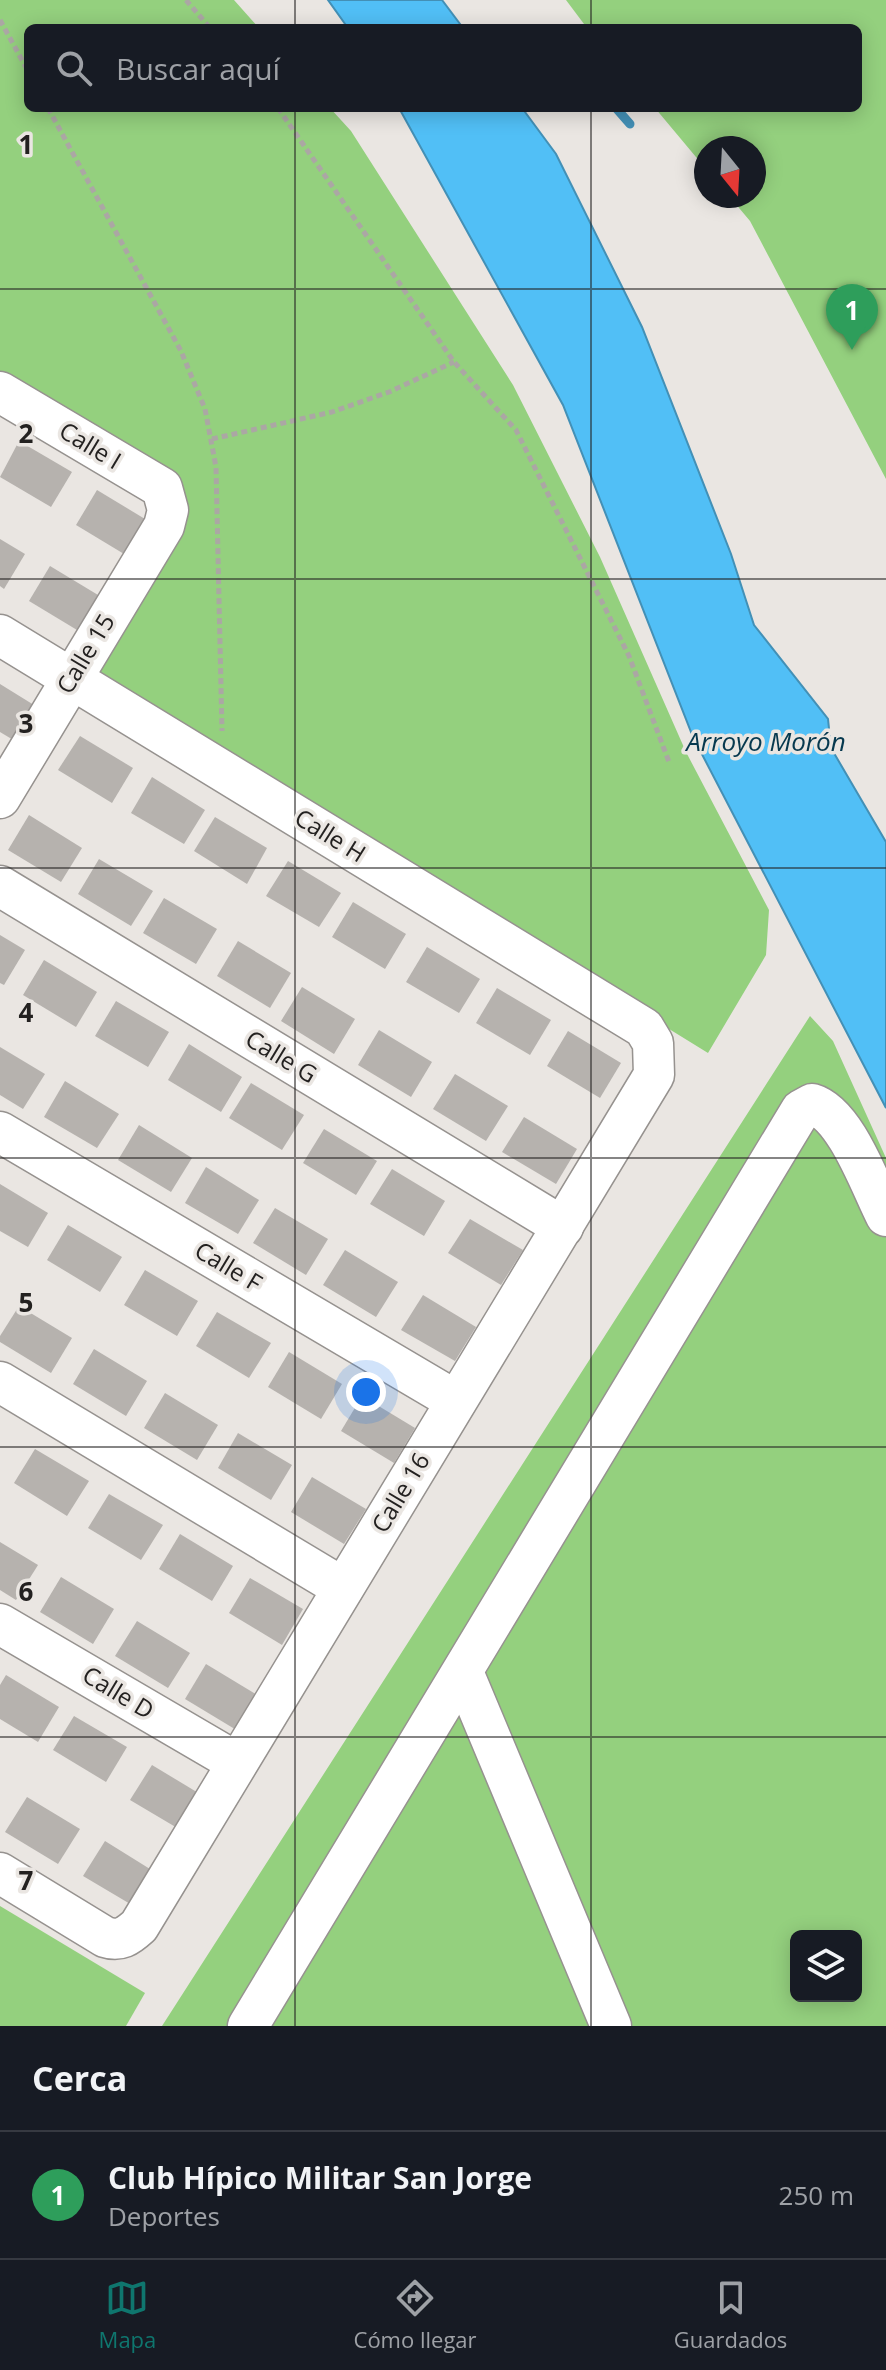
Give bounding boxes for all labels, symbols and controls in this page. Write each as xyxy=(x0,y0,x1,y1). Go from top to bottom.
search box xyxy=(24,24,862,112)
icon: search xyxy=(52,46,96,90)
text: Buscar aquí xyxy=(116,48,280,89)
text: 1 xyxy=(19,126,33,162)
north arrow xyxy=(694,136,766,208)
pin: 1 xyxy=(826,284,878,350)
street label: Calle I xyxy=(54,413,128,476)
text: 2 xyxy=(19,415,34,451)
street label: Calle 15 xyxy=(48,607,121,699)
text: 3 xyxy=(19,705,33,741)
water label: Arroyo Morón xyxy=(684,723,846,759)
street label: Calle H xyxy=(289,800,373,869)
text: 4 xyxy=(19,994,34,1030)
street label: Calle G xyxy=(240,1022,324,1090)
street label: Calle F xyxy=(189,1233,268,1299)
text: 5 xyxy=(19,1284,33,1320)
your location xyxy=(346,1372,386,1412)
street label: Calle 16 xyxy=(363,1446,436,1538)
text: 6 xyxy=(19,1573,34,1609)
street label: Calle D xyxy=(77,1658,161,1726)
text: 7 xyxy=(19,1862,34,1898)
map controls xyxy=(790,1930,862,2002)
button: layers xyxy=(790,1930,862,2002)
text: Cerca xyxy=(32,2055,127,2101)
text: Club Hípico Militar San Jorge xyxy=(108,2157,532,2198)
text: 1 xyxy=(51,2177,65,2213)
text: 250 m xyxy=(779,2177,854,2213)
text: Deportes xyxy=(108,2198,220,2234)
tab: Mapa xyxy=(99,2276,156,2354)
tab: Cómo llegar xyxy=(354,2276,477,2354)
tab: Guardados xyxy=(674,2276,787,2354)

